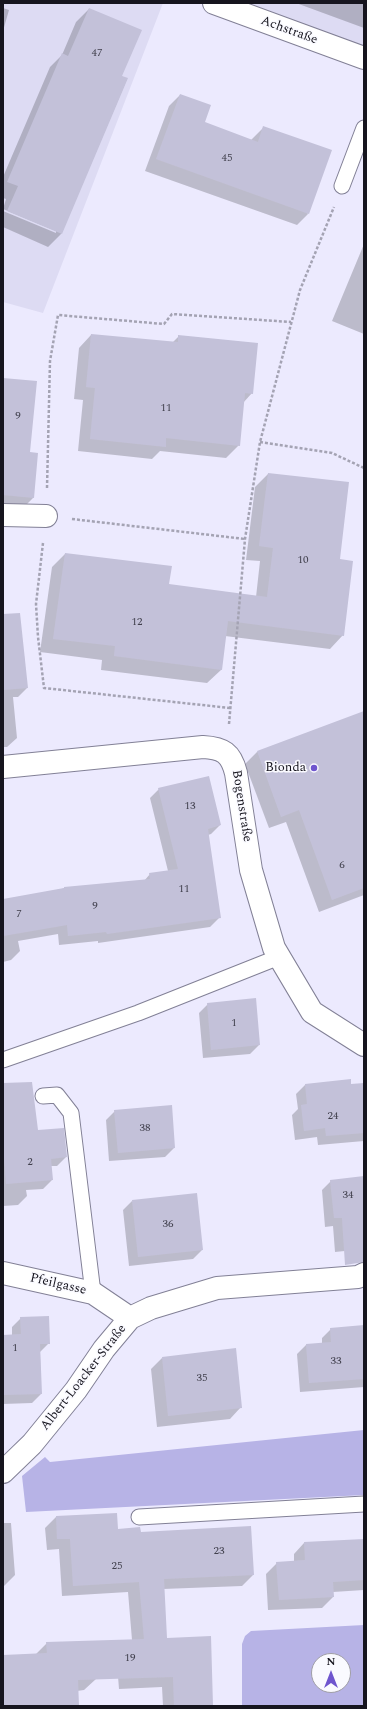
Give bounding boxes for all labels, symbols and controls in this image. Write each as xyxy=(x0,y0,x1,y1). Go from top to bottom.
street label: Achstraße xyxy=(258,14,320,48)
house number: 47 xyxy=(92,47,102,61)
house number: 45 xyxy=(222,152,232,166)
house number: 11 xyxy=(161,402,171,416)
house number: 9 xyxy=(15,410,21,424)
house number: 10 xyxy=(298,554,308,568)
house number: 12 xyxy=(132,616,142,630)
place label: Bionda xyxy=(265,760,306,776)
marker: Bionda xyxy=(309,763,319,773)
street label: Bogenstraße xyxy=(228,769,254,843)
house number: 13 xyxy=(185,800,195,814)
house number: 6 xyxy=(339,859,345,873)
house number: 11 xyxy=(179,883,189,897)
house number: 9 xyxy=(92,900,98,914)
house number: 7 xyxy=(16,908,22,922)
house number: 1 xyxy=(231,1017,237,1031)
house number: 24 xyxy=(328,1110,338,1124)
house number: 38 xyxy=(140,1122,150,1136)
house number: 2 xyxy=(27,1156,33,1170)
house number: 34 xyxy=(343,1189,353,1203)
house number: 36 xyxy=(163,1218,173,1232)
street label: Pfeilgasse xyxy=(28,1271,88,1299)
street label: Albert-Loacker-Straße xyxy=(38,1322,130,1434)
house number: 1 xyxy=(12,1342,18,1356)
house number: 33 xyxy=(331,1355,341,1369)
house number: 35 xyxy=(197,1372,207,1386)
house number: 23 xyxy=(214,1545,224,1559)
house number: 25 xyxy=(112,1560,122,1574)
house number: 19 xyxy=(125,1652,135,1666)
north arrow xyxy=(311,1653,351,1693)
text: N xyxy=(327,1653,335,1670)

